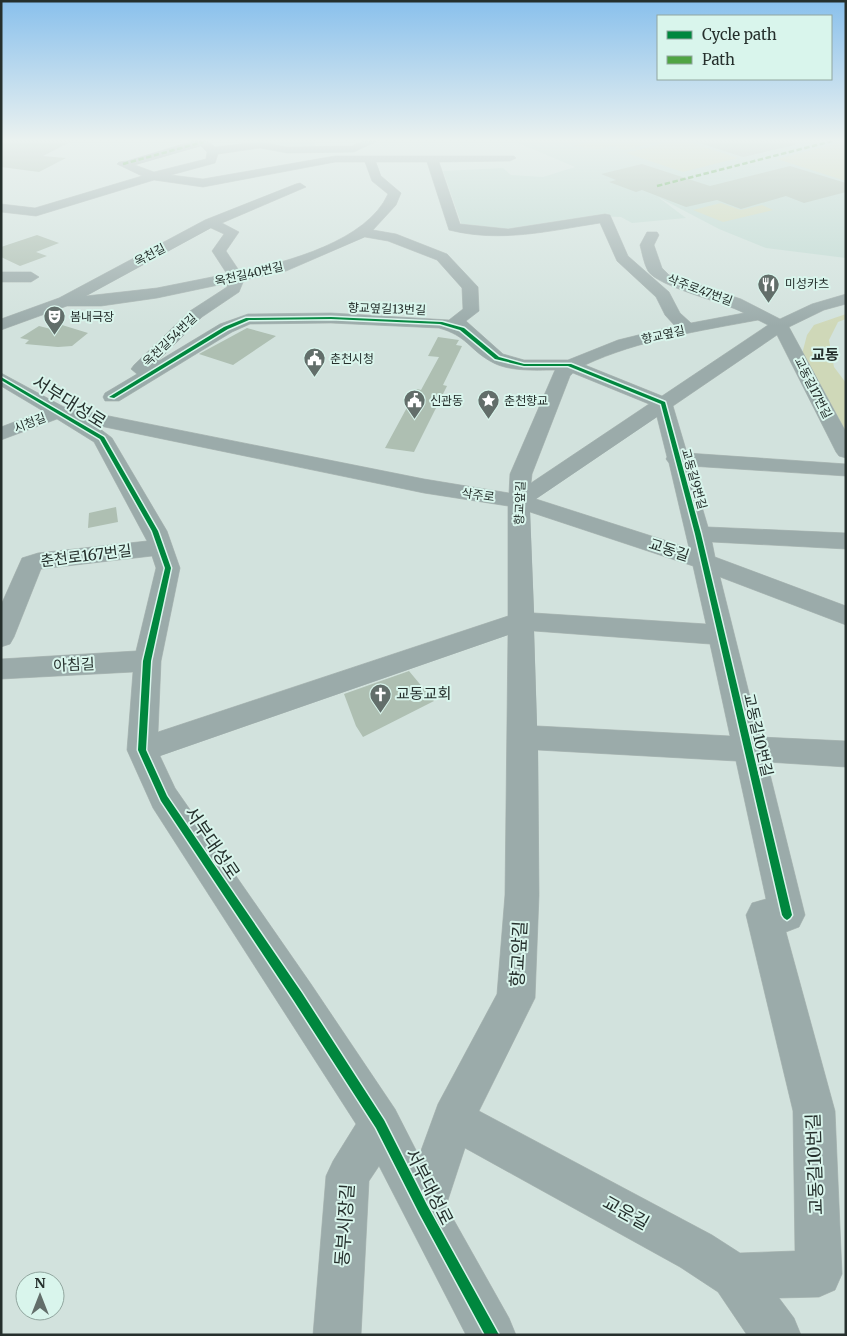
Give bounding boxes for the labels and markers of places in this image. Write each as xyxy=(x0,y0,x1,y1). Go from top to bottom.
restaurant icon: 미성카츠 xyxy=(757,272,781,303)
place label: 미성카츠 xyxy=(785,276,829,291)
theatre icon: 봄내극장 xyxy=(42,305,66,336)
place label: 봄내극장 xyxy=(70,309,114,324)
public building icon: 춘천시청 xyxy=(302,347,326,378)
place label: 춘천시청 xyxy=(330,351,374,366)
public building icon: 신관동 xyxy=(402,389,426,420)
place icon: 춘천향교 xyxy=(476,389,500,420)
place label: 신관동 xyxy=(430,393,463,408)
place label: 춘천향교 xyxy=(504,393,548,408)
church icon: 교동교회 xyxy=(368,682,392,713)
place label: 교동교회 xyxy=(396,684,451,703)

